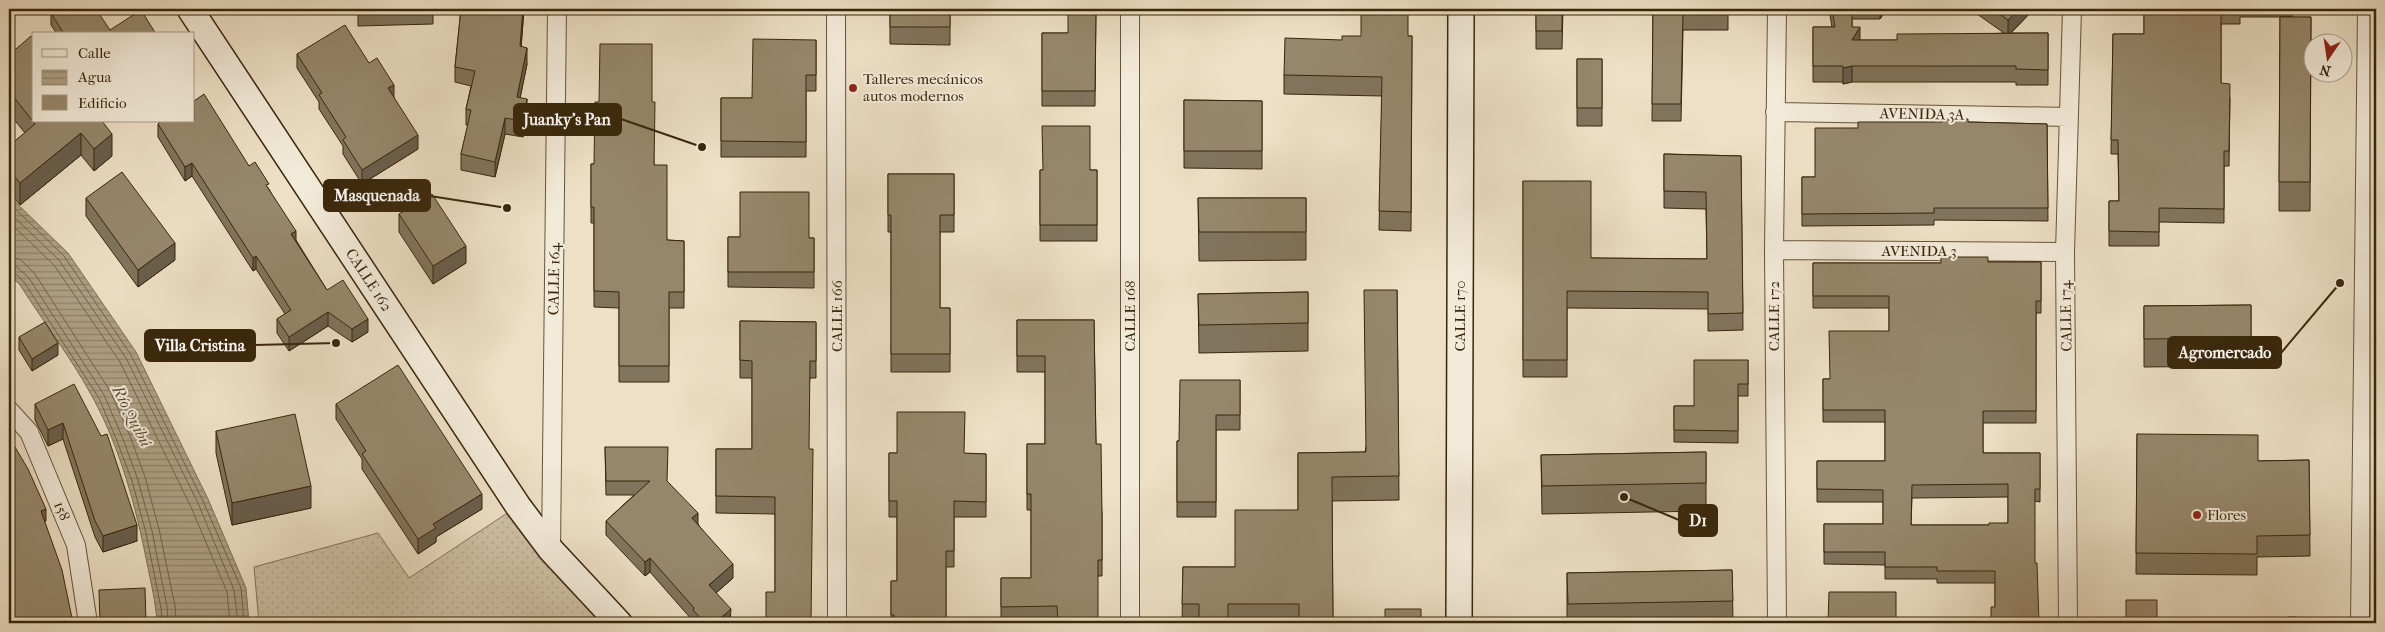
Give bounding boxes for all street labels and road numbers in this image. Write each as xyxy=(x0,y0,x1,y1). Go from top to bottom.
street label: AVENIDA 3A xyxy=(1878,104,1965,124)
street label: CALLE 164 xyxy=(544,241,564,315)
street label: AVENIDA 3 xyxy=(1880,242,1957,260)
street label: CALLE 162 xyxy=(342,245,396,315)
street label: CALLE 166 xyxy=(828,279,846,352)
street label: CALLE 174 xyxy=(2056,279,2076,352)
street label: CALLE 168 xyxy=(1121,280,1139,352)
street label: CALLE 170 xyxy=(1451,280,1469,352)
street label: CALLE 172 xyxy=(1765,280,1783,351)
street label: 158 xyxy=(50,499,74,523)

